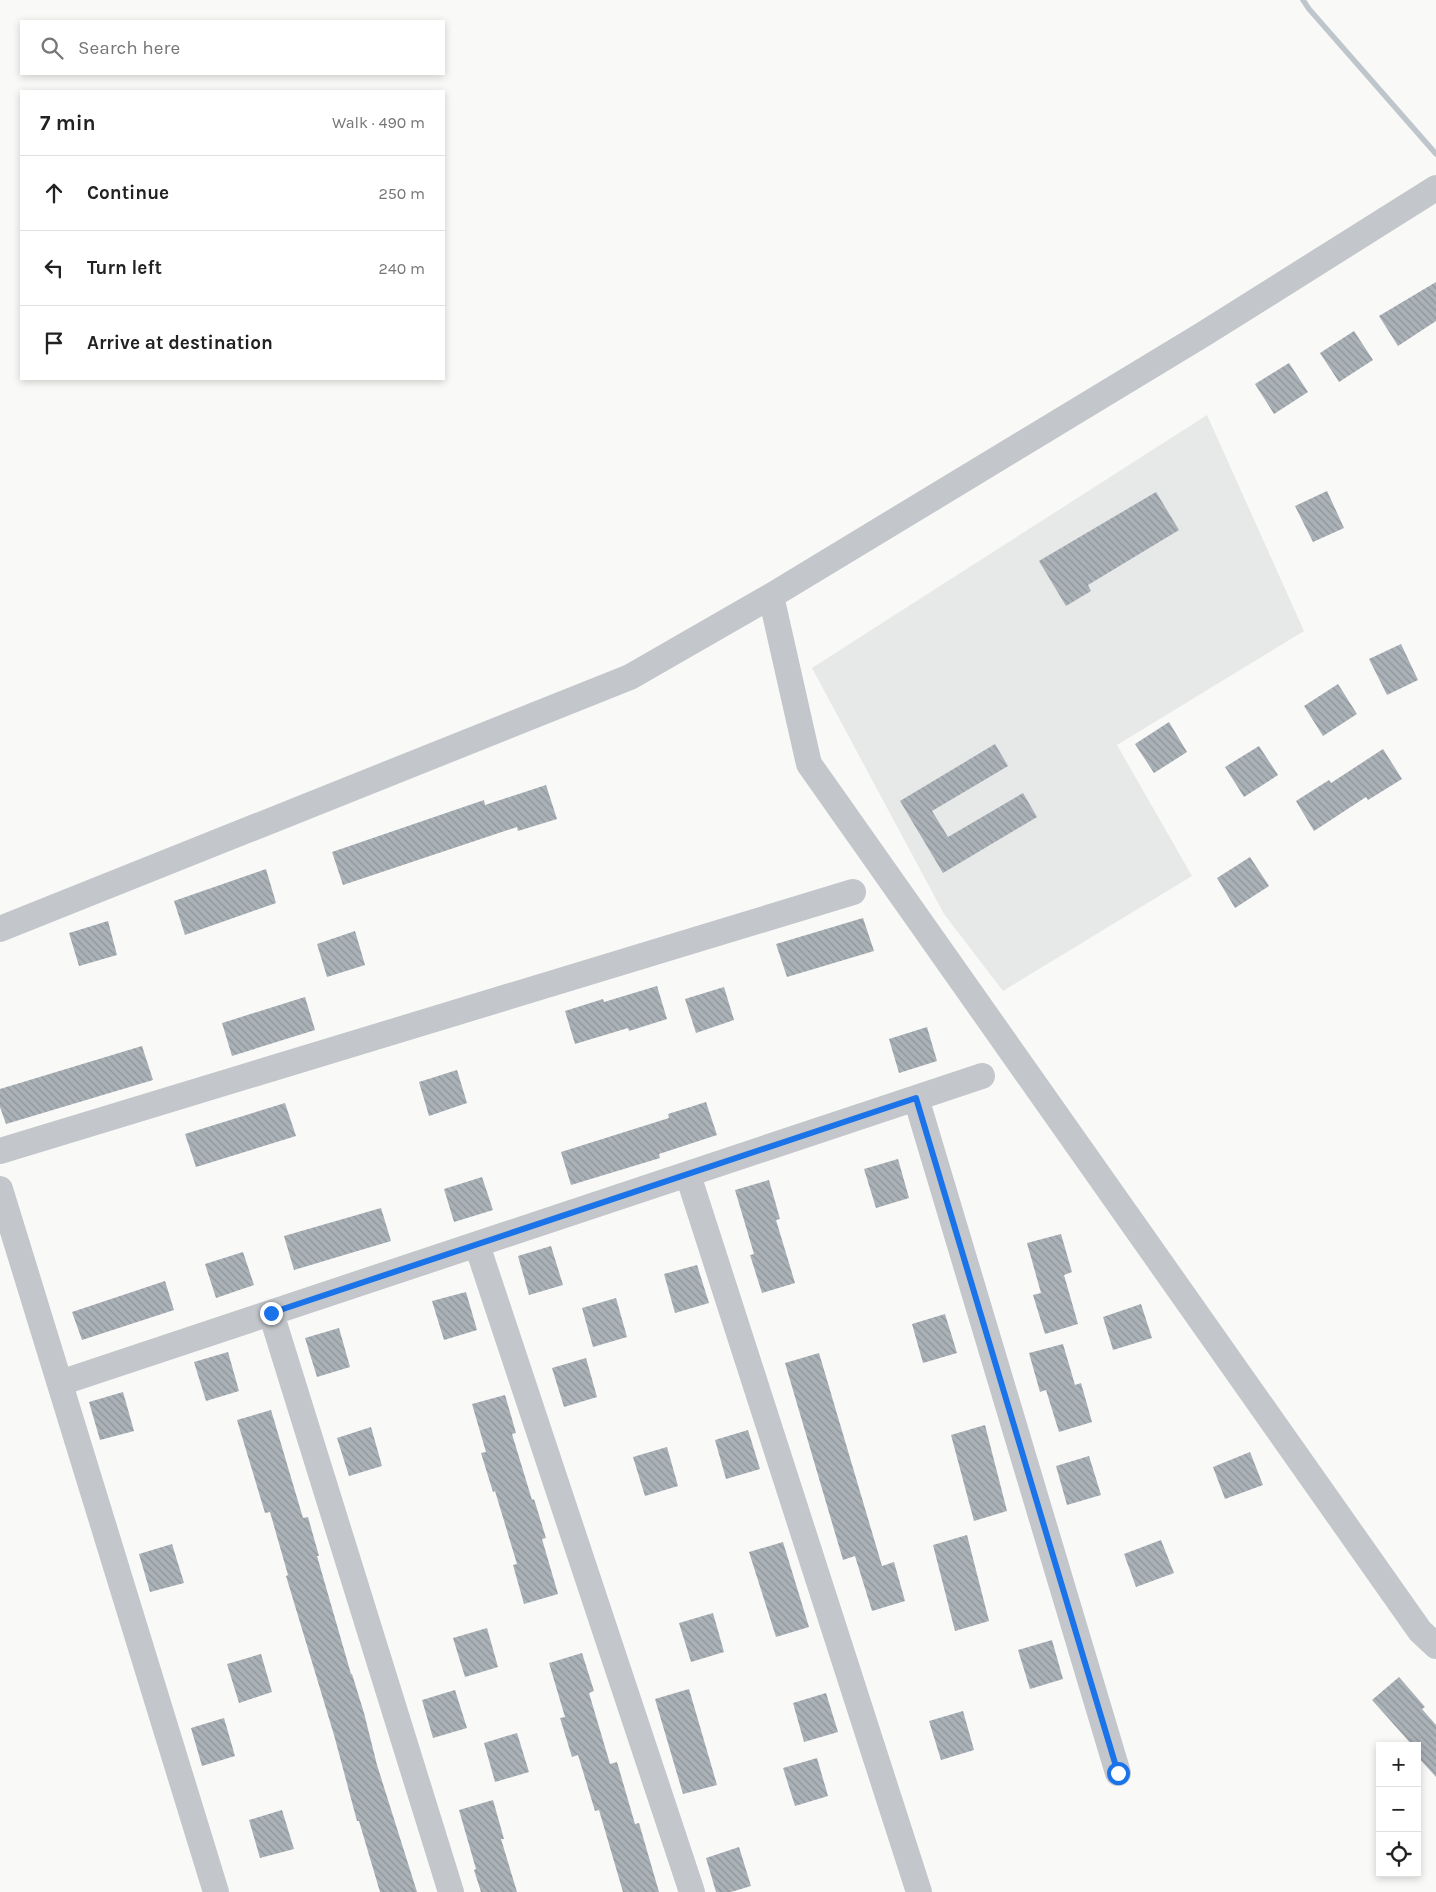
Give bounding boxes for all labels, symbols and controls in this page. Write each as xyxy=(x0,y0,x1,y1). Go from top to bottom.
search box xyxy=(20,20,445,75)
icon: search xyxy=(38,34,66,62)
text: Search here xyxy=(78,37,180,59)
text: 7 min xyxy=(40,111,96,135)
text: Walk · 490 m xyxy=(332,113,425,132)
icon: ahead xyxy=(40,179,68,207)
text: Continue xyxy=(87,182,169,204)
text: 250 m xyxy=(378,184,425,203)
icon: left xyxy=(40,254,68,282)
text: Turn left xyxy=(87,257,162,279)
text: 240 m xyxy=(379,259,425,278)
icon: arrive xyxy=(40,329,68,357)
text: Arrive at destination xyxy=(87,332,273,354)
route end xyxy=(260,1302,283,1325)
map controls xyxy=(1376,1742,1421,1877)
button: + xyxy=(1376,1742,1421,1787)
route start xyxy=(1107,1762,1130,1785)
button: − xyxy=(1376,1787,1421,1832)
button: locate xyxy=(1376,1832,1421,1877)

